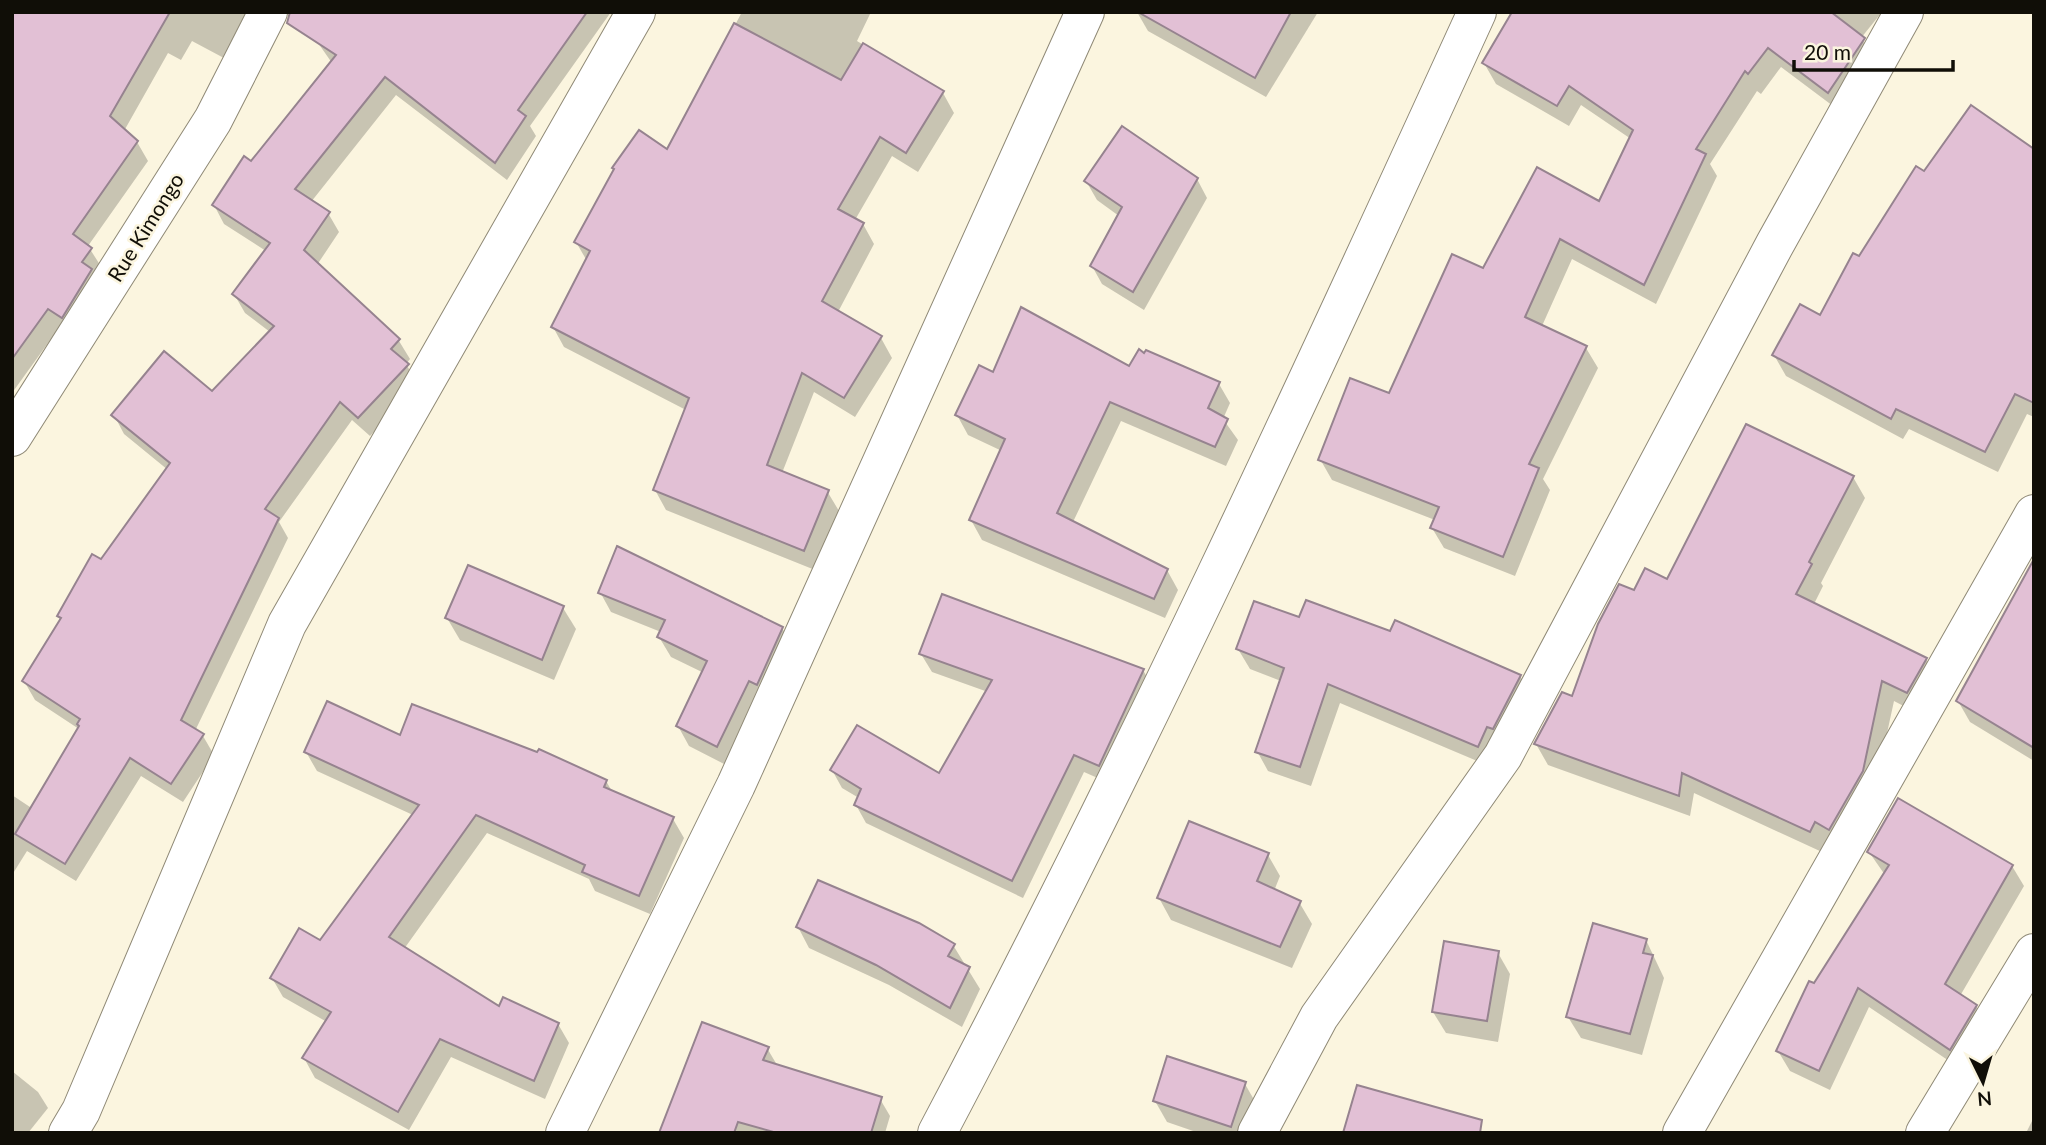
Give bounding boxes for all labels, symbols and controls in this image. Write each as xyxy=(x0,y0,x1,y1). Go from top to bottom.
scale bar xyxy=(1794,28,1953,72)
text: 20 m xyxy=(1804,39,1851,64)
street label: Rue Kimongo xyxy=(102,168,188,286)
north arrow xyxy=(1948,1047,2018,1117)
text: N xyxy=(1976,1087,1993,1112)

